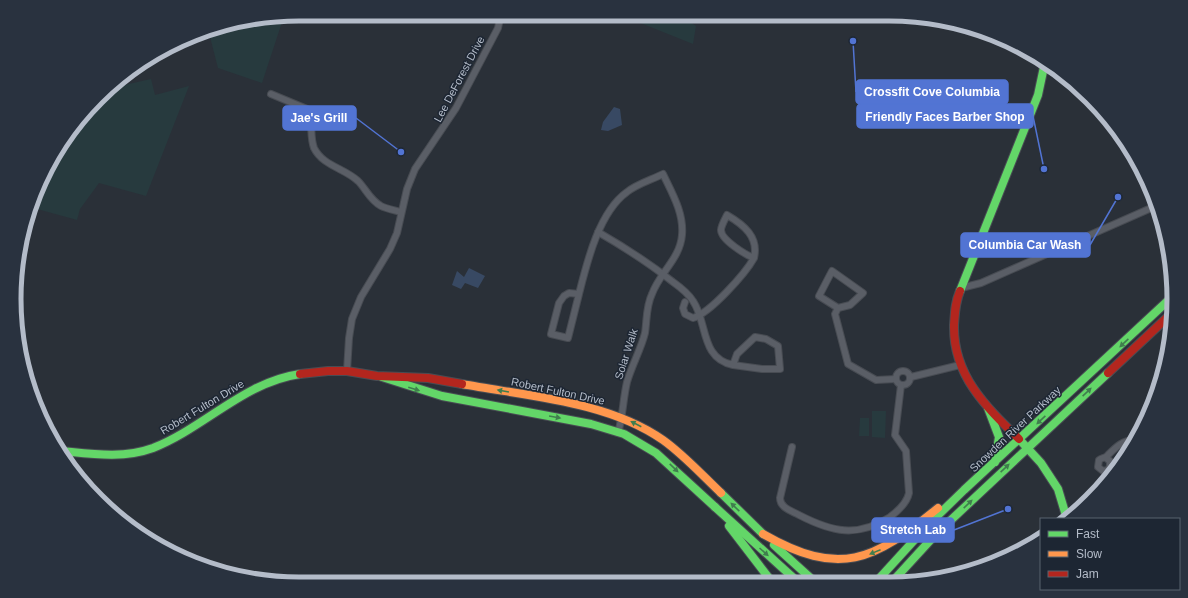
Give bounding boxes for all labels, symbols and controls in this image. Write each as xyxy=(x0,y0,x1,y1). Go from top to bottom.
street label: Lee DeForest Drive xyxy=(431,34,487,124)
callout: Crossfit Cove Columbia xyxy=(856,80,1008,104)
text: Crossfit Cove Columbia xyxy=(864,85,1000,99)
callout: Friendly Faces Barber Shop xyxy=(857,104,1033,128)
callout: Jae's Grill xyxy=(283,106,356,130)
text: Friendly Faces Barber Shop xyxy=(865,110,1025,124)
text: Jae's Grill xyxy=(291,111,347,125)
callout: Columbia Car Wash xyxy=(961,233,1090,257)
text: Columbia Car Wash xyxy=(969,238,1081,252)
street label: Solar Walk xyxy=(612,327,640,381)
one-way arrow xyxy=(1119,338,1130,347)
street label: Robert Fulton Drive xyxy=(510,375,606,407)
street label: Robert Fulton Drive xyxy=(158,377,246,437)
street label: Snowden River Parkway xyxy=(967,383,1063,474)
one-way arrow xyxy=(408,386,420,392)
one-way arrow xyxy=(496,387,509,393)
one-way arrow xyxy=(1082,388,1092,397)
one-way arrow xyxy=(549,414,561,420)
one-way arrow xyxy=(1035,416,1046,425)
one-way arrow xyxy=(630,421,641,428)
one-way arrow xyxy=(669,463,679,473)
one-way arrow xyxy=(1000,463,1010,473)
one-way arrow xyxy=(962,499,973,508)
one-way arrow xyxy=(730,502,740,512)
callout: Stretch Lab xyxy=(872,518,954,542)
legend xyxy=(1040,518,1180,590)
text: Stretch Lab xyxy=(880,523,946,537)
text: Fast xyxy=(1076,527,1100,541)
one-way arrow xyxy=(760,547,769,556)
text: Slow xyxy=(1076,547,1102,561)
one-way arrow xyxy=(869,549,880,555)
text: Jam xyxy=(1076,567,1099,581)

